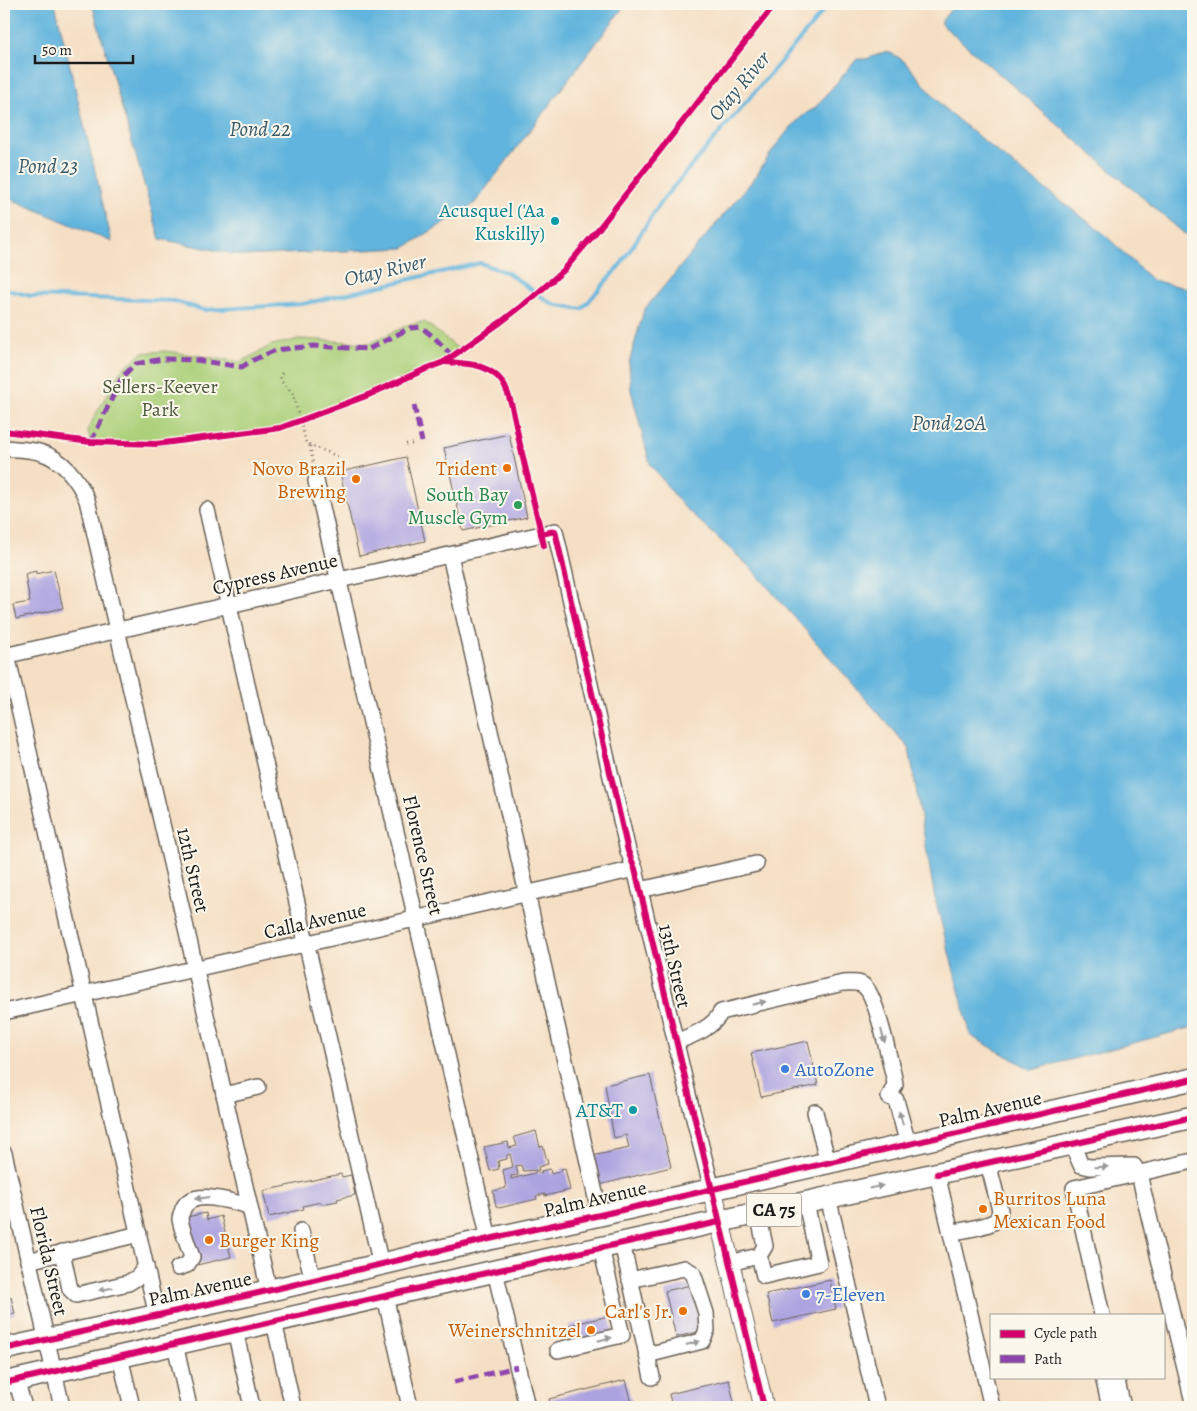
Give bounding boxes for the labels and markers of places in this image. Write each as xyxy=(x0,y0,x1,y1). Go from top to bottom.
place label: Acusquel ('Aa Kuskilly) xyxy=(438,197,546,247)
marker: Acusquel ('Aa Kuskilly) xyxy=(549,215,561,227)
place label: Novo Brazil Brewing xyxy=(252,455,346,505)
place label: Trident xyxy=(436,455,497,482)
marker: Trident xyxy=(501,462,513,474)
marker: Novo Brazil Brewing xyxy=(350,473,362,485)
place label: South Bay Muscle Gym xyxy=(408,481,509,531)
marker: South Bay Muscle Gym xyxy=(512,499,524,511)
place label: AutoZone xyxy=(794,1056,875,1083)
marker: AutoZone xyxy=(779,1063,791,1075)
place label: AT&T xyxy=(575,1097,623,1124)
marker: AT&T xyxy=(627,1104,639,1116)
place label: Burritos Luna Mexican Food xyxy=(993,1185,1107,1235)
marker: Burritos Luna Mexican Food xyxy=(977,1203,989,1215)
place label: Burger King xyxy=(219,1227,319,1254)
marker: Burger King xyxy=(203,1234,215,1246)
place label: 7-Eleven xyxy=(816,1281,886,1308)
marker: 7-Eleven xyxy=(800,1288,812,1300)
place label: Carl's Jr. xyxy=(605,1298,673,1325)
marker: Carl's Jr. xyxy=(677,1305,689,1317)
place label: Weinerschnitzel xyxy=(447,1317,581,1344)
marker: Weinerschnitzel xyxy=(585,1324,597,1336)

